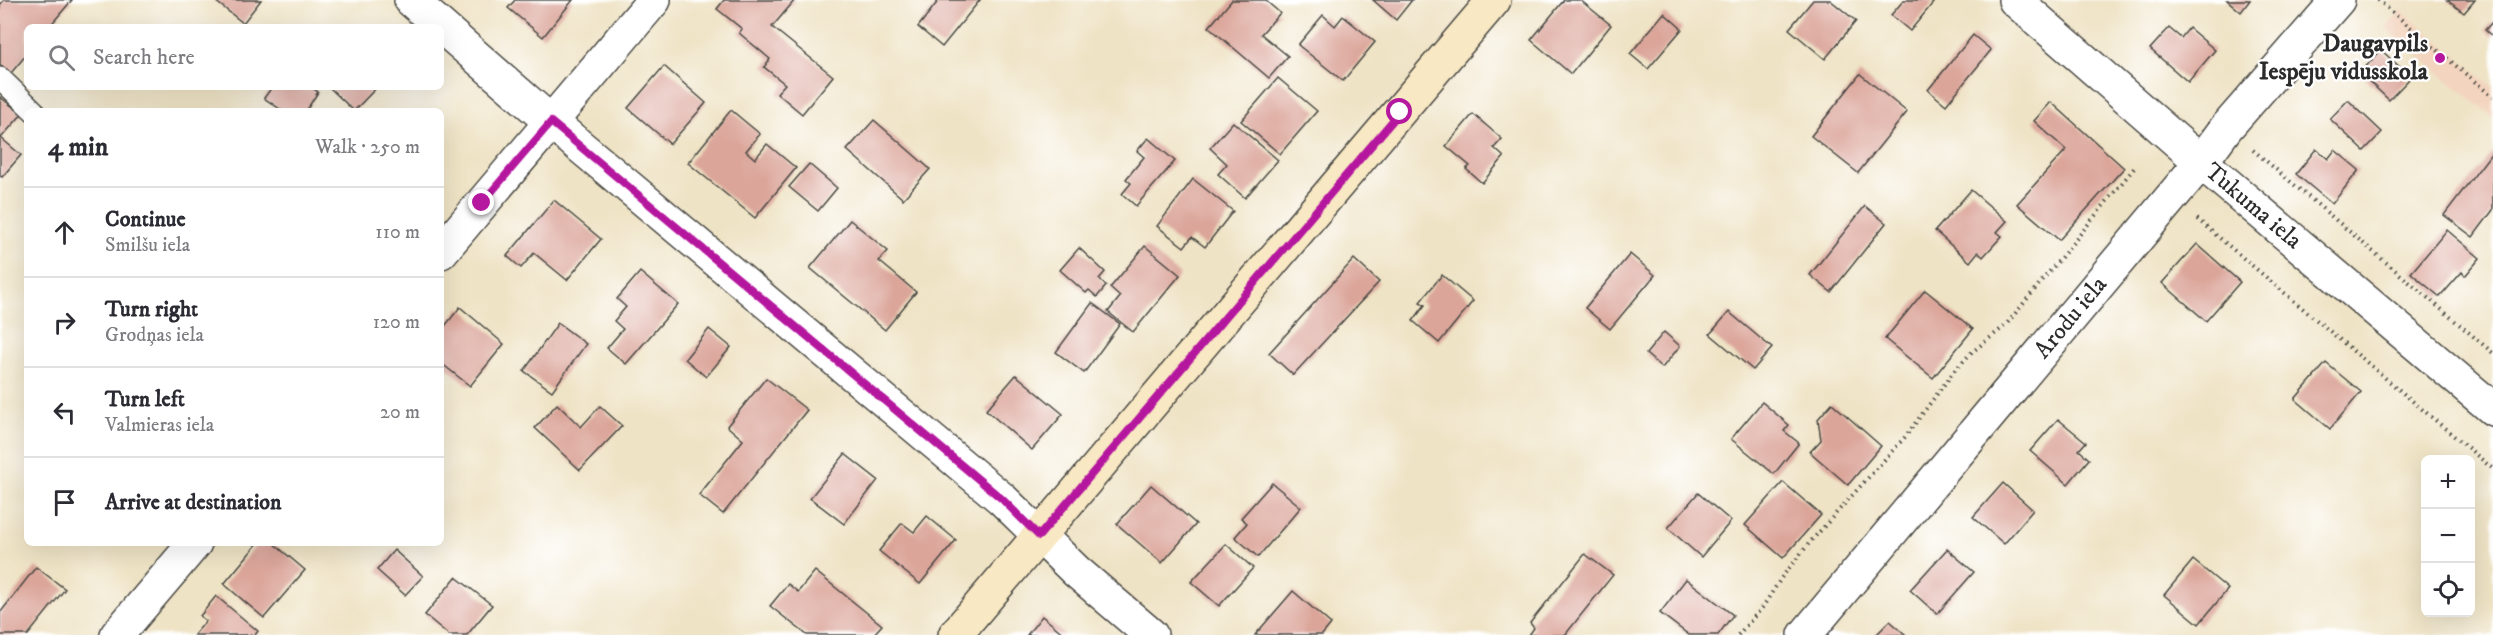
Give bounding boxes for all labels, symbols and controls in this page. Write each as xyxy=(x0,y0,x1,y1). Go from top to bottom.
search box xyxy=(24,24,444,90)
place label: Daugavpils Iespēju vidusskola xyxy=(2259,29,2429,87)
icon: search xyxy=(45,41,78,74)
text: Search here xyxy=(93,44,195,71)
marker: Daugavpils Iespēju vidusskola xyxy=(2433,51,2447,65)
route start xyxy=(1386,98,1412,124)
text: 4 min xyxy=(48,131,108,164)
text: Walk · 250 m xyxy=(315,135,420,160)
street label: Tukuma iela xyxy=(2198,156,2309,256)
route end xyxy=(468,189,494,215)
text: Continue xyxy=(105,206,186,233)
icon: ahead xyxy=(48,216,81,249)
text: 110 m xyxy=(375,220,420,245)
text: Smilšu iela xyxy=(105,233,190,258)
street label: Arodu iela xyxy=(2028,270,2114,365)
text: Turn right xyxy=(105,296,198,323)
icon: right xyxy=(48,306,81,339)
text: 120 m xyxy=(373,310,420,335)
text: Grodņas iela xyxy=(105,323,204,348)
text: Turn left xyxy=(105,386,185,413)
icon: left xyxy=(48,396,81,429)
text: 20 m xyxy=(380,400,420,425)
text: Valmieras iela xyxy=(105,413,214,438)
map controls xyxy=(2421,455,2475,617)
button: + xyxy=(2421,455,2475,509)
icon: arrive xyxy=(48,486,81,519)
text: Arrive at destination xyxy=(105,489,282,516)
button: − xyxy=(2421,509,2475,563)
button: locate xyxy=(2421,563,2475,617)

